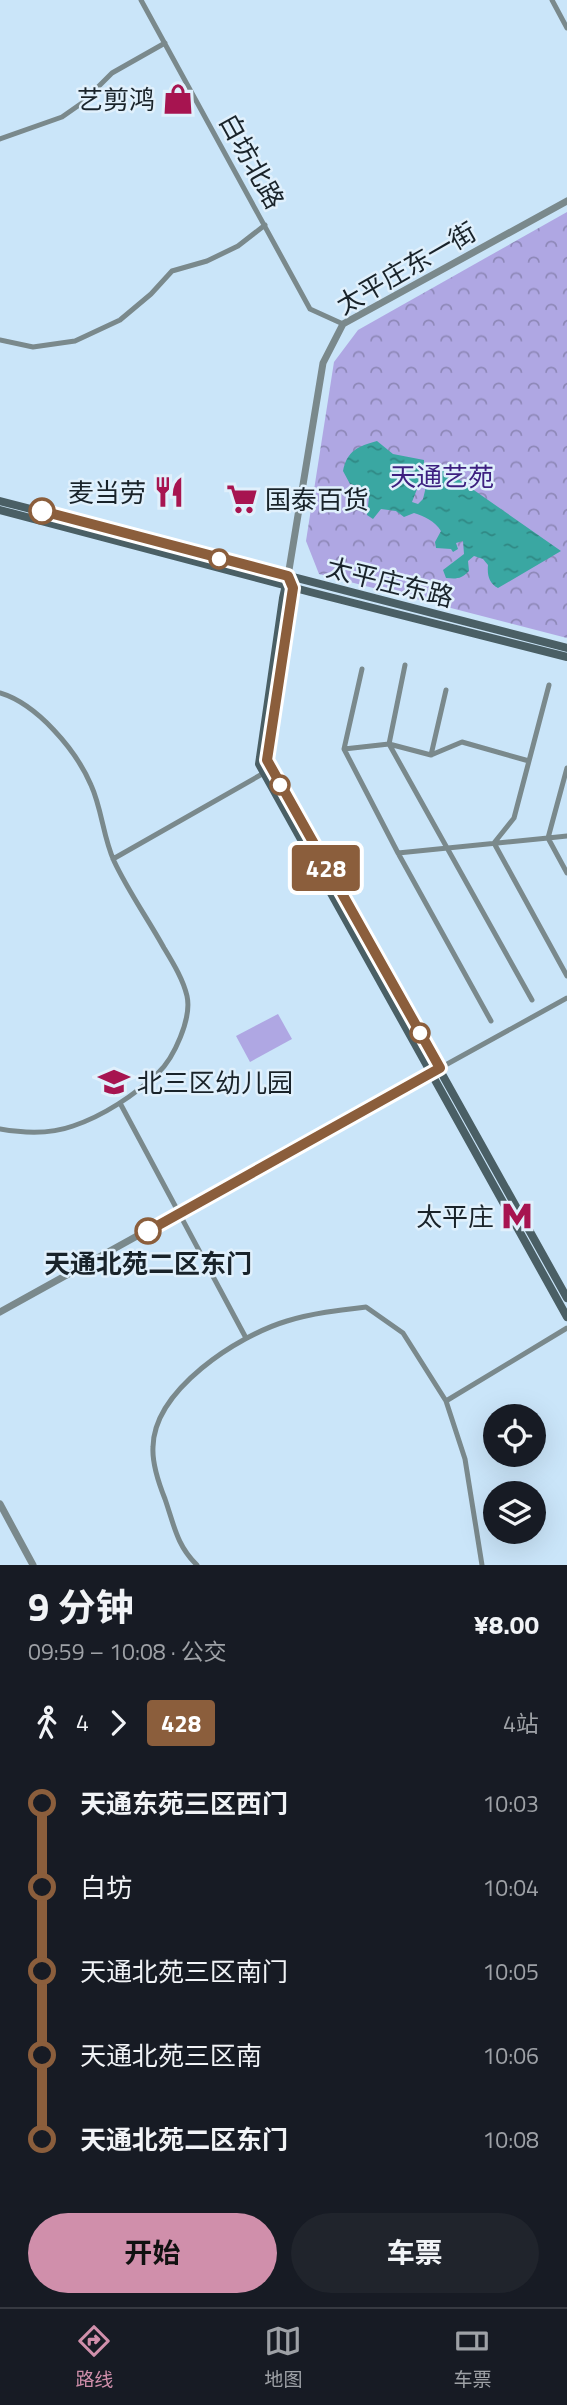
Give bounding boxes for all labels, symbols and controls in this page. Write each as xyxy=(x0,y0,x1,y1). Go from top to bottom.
place label: 艺剪鸿 xyxy=(77,80,155,119)
shop icon: 艺剪鸿 xyxy=(161,82,195,116)
street label: 白坊北路 xyxy=(210,106,294,216)
street label: 太平庄东一街 xyxy=(329,212,483,324)
park label: 天通艺苑 xyxy=(390,457,494,496)
place label: 麦当劳 xyxy=(68,473,146,512)
restaurant icon: 麦当劳 xyxy=(152,475,186,509)
place label: 国泰百货 xyxy=(265,480,369,519)
supermarket icon: 国泰百货 xyxy=(225,482,259,516)
unlabelled marker xyxy=(29,498,55,524)
street label: 太平庄东路 xyxy=(322,547,458,617)
unlabelled marker xyxy=(209,549,229,569)
unlabelled marker xyxy=(270,775,290,795)
line badge: 428 xyxy=(286,845,366,891)
text: 428 xyxy=(306,850,346,886)
unlabelled marker xyxy=(410,1023,430,1043)
place label: 北三区幼儿园 xyxy=(137,1063,293,1102)
school or university icon: 北三区幼儿园 xyxy=(97,1065,131,1099)
place label: 太平庄 xyxy=(416,1197,494,1236)
metro station icon: 太平庄 xyxy=(500,1199,534,1233)
marker: 天通北苑二区东门 xyxy=(135,1218,161,1244)
place label: 天通北苑二区东门 xyxy=(44,1244,252,1283)
map controls xyxy=(483,1404,546,1544)
button: locate xyxy=(483,1404,546,1467)
button: layers xyxy=(483,1481,546,1544)
text: 9 分钟 xyxy=(28,1578,134,1636)
text: ¥8.00 xyxy=(474,1605,539,1644)
text: 09:59 – 10:08 · 公交 xyxy=(28,1634,227,1669)
icon: walk xyxy=(28,1704,66,1742)
icon: forward xyxy=(99,1704,137,1742)
text: 4 xyxy=(76,1705,89,1740)
text: 428 xyxy=(161,1705,201,1741)
text: 4站 xyxy=(503,1706,539,1741)
text: 天通东苑三区西门 xyxy=(80,1784,288,1823)
text: 10:03 xyxy=(482,1786,539,1821)
text: 白坊 xyxy=(80,1868,132,1907)
text: 10:04 xyxy=(482,1870,539,1905)
text: 天通北苑三区南门 xyxy=(80,1952,288,1991)
text: 10:05 xyxy=(482,1954,539,1989)
text: 天通北苑三区南 xyxy=(80,2036,262,2075)
text: 10:06 xyxy=(482,2038,539,2073)
text: 天通北苑二区东门 xyxy=(80,2120,288,2159)
text: 10:08 xyxy=(482,2122,539,2157)
button: 开始 xyxy=(28,2213,277,2293)
button: 车票 xyxy=(291,2213,539,2293)
tab: 路线 xyxy=(75,2322,114,2393)
tab: 地图 xyxy=(264,2322,303,2393)
tab: 车票 xyxy=(453,2322,492,2393)

